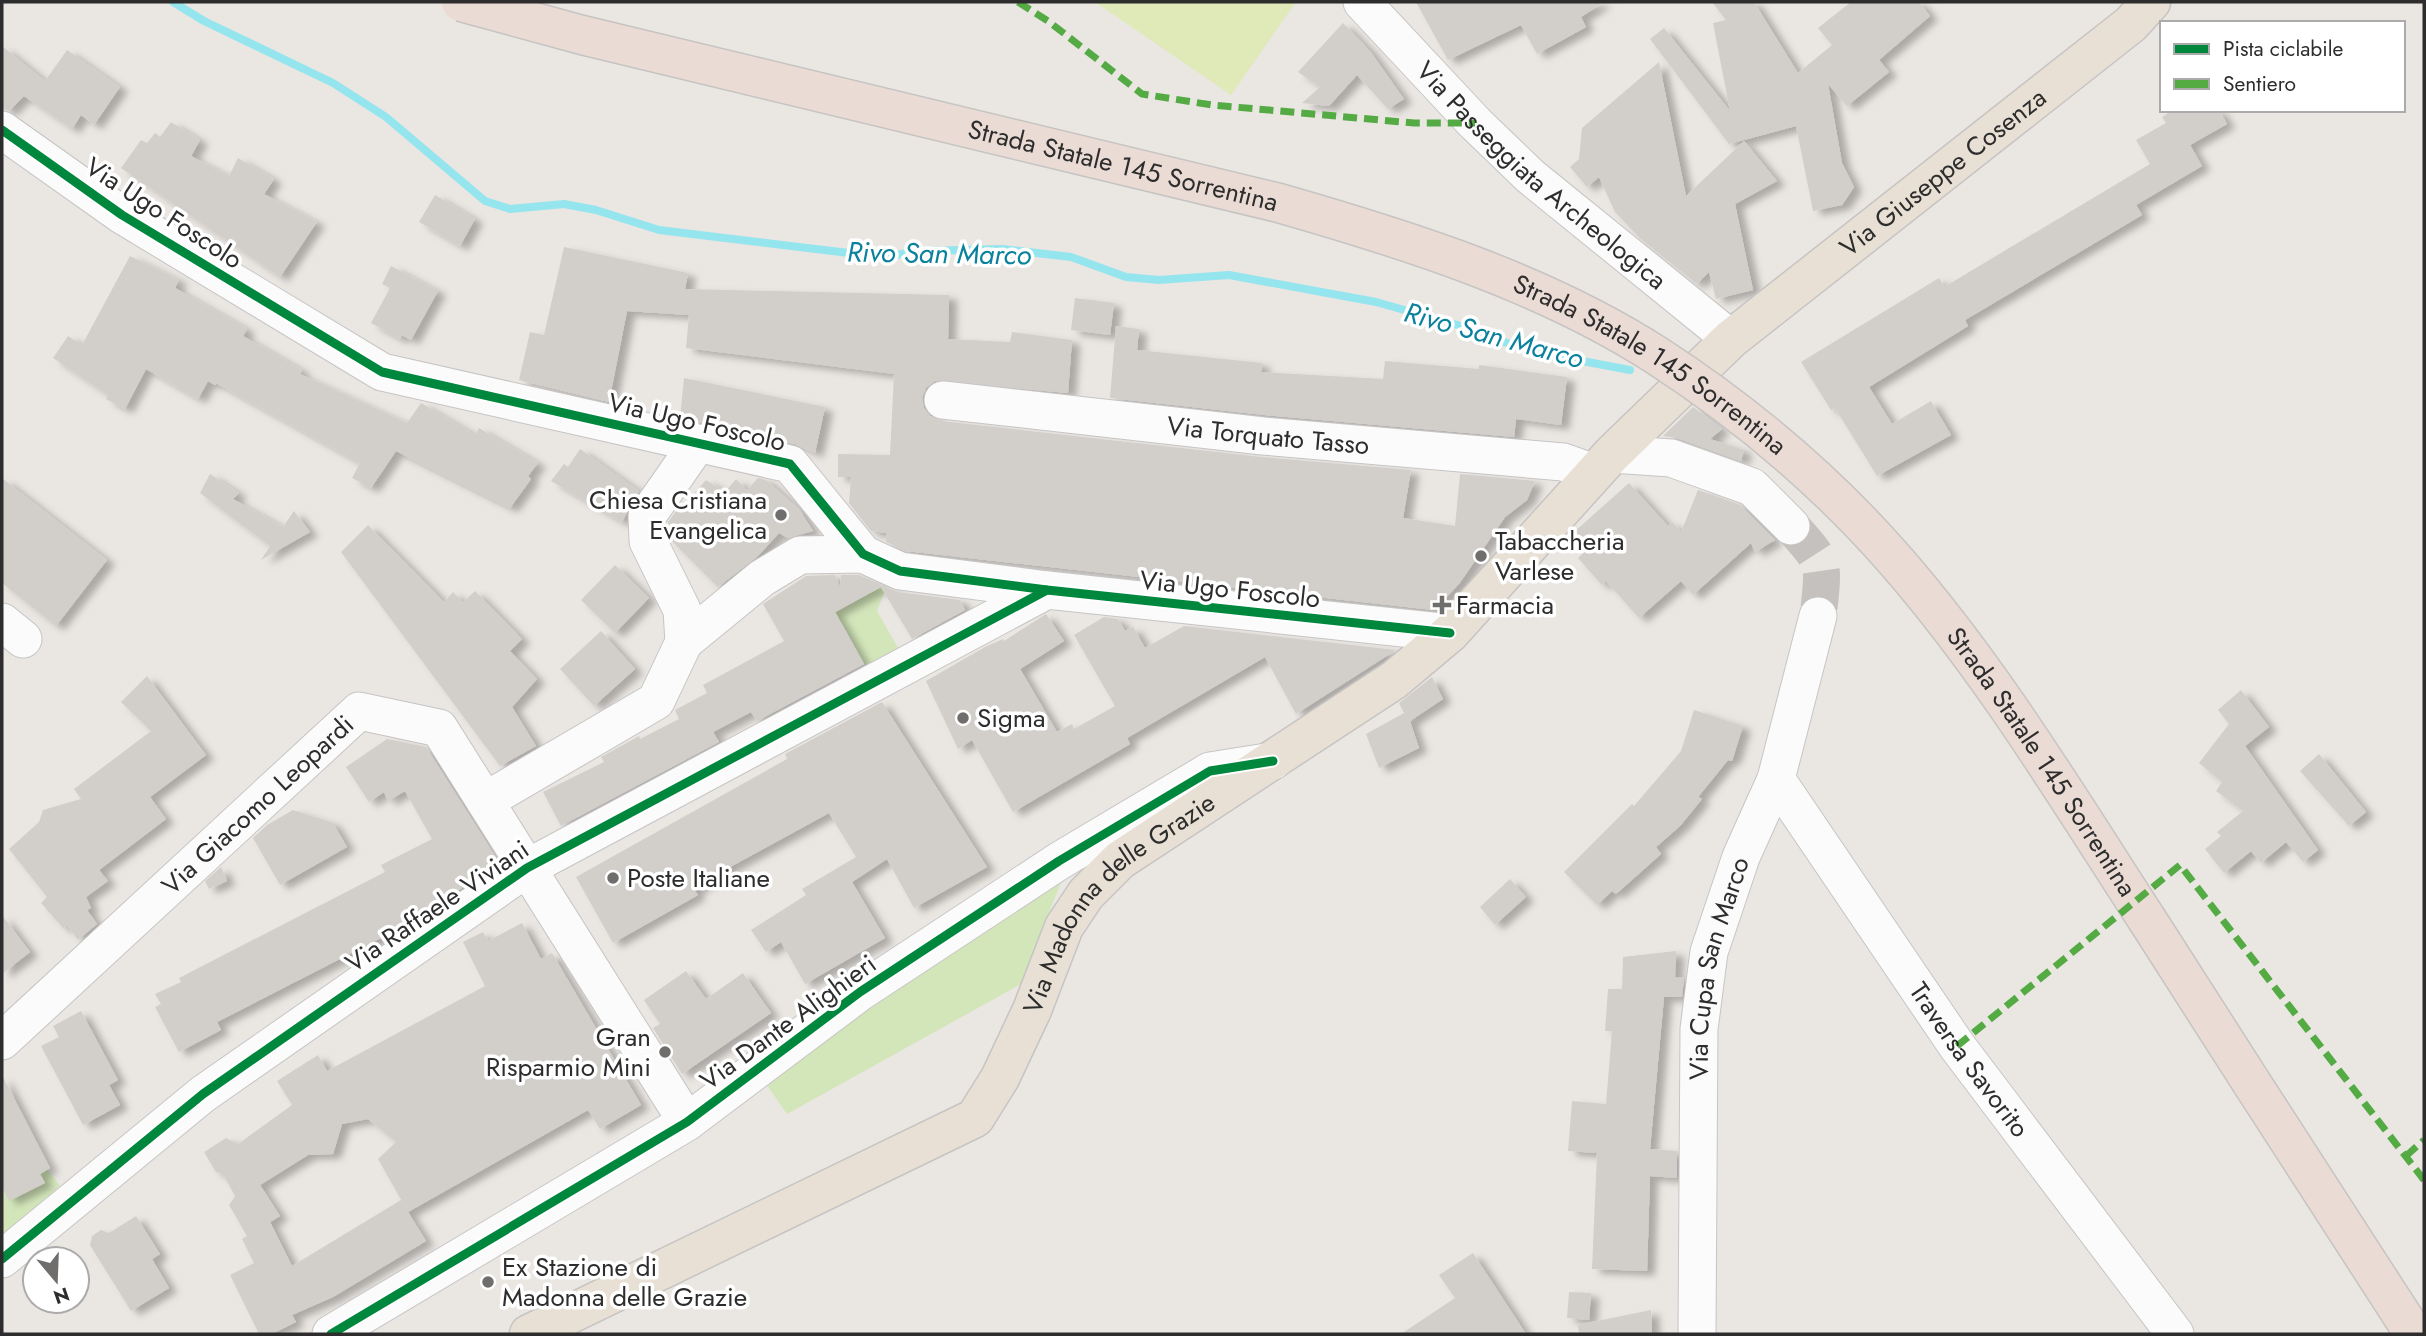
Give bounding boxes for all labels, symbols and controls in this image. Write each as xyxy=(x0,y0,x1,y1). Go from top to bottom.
legend xyxy=(2160,21,2405,112)
text: Pista ciclabile xyxy=(2223,34,2344,64)
street label: Via Passeggiata Archeologica xyxy=(1407,53,1675,299)
text: Sentiero xyxy=(2223,69,2296,99)
street label: Via Giuseppe Cosenza xyxy=(1831,79,2054,266)
street label: Strada Statale 145 Sorrentina xyxy=(964,110,1282,221)
street label: Via Ugo Foscolo xyxy=(78,148,250,278)
water label: Rivo San Marco xyxy=(846,231,1032,276)
street label: Strada Statale 145 Sorrentina xyxy=(1507,265,1795,464)
water label: Rivo San Marco xyxy=(1400,292,1588,379)
street label: Via Ugo Foscolo xyxy=(605,383,789,461)
street label: Via Torquato Tasso xyxy=(1165,406,1371,464)
place label: Chiesa Cristiana Evangelica xyxy=(589,481,767,549)
marker: Chiesa Cristiana Evangelica xyxy=(773,507,789,523)
place label: Tabaccheria Varlese xyxy=(1495,522,1624,590)
marker: Tabaccheria Varlese xyxy=(1473,548,1489,564)
street label: Via Ugo Foscolo xyxy=(1138,561,1322,617)
place label: Farmacia xyxy=(1456,586,1554,624)
marker: Farmacia xyxy=(1434,597,1450,613)
street label: Strada Statale 145 Sorrentina xyxy=(1937,619,2146,904)
place label: Sigma xyxy=(977,699,1046,737)
street label: Via Giacomo Leopardi xyxy=(153,706,362,904)
marker: Sigma xyxy=(955,710,971,726)
street label: Via Madonna delle Grazie xyxy=(1013,784,1223,1019)
street label: Via Raffaele Viviani xyxy=(338,830,536,982)
street label: Via Cupa San Marco xyxy=(1679,852,1759,1080)
place label: Poste Italiane xyxy=(627,859,770,897)
marker: Poste Italiane xyxy=(605,870,621,886)
street label: Via Dante Alighieri xyxy=(692,945,884,1099)
street label: Traversa Savorito xyxy=(1900,975,2039,1145)
place label: Gran Risparmio Mini xyxy=(486,1018,651,1086)
marker: Gran Risparmio Mini xyxy=(657,1044,673,1060)
north arrow xyxy=(21,1245,91,1315)
place label: Ex Stazione di Madonna delle Grazie xyxy=(502,1248,747,1316)
marker: Ex Stazione di Madonna delle Grazie xyxy=(480,1274,496,1290)
text: N xyxy=(50,1280,73,1311)

